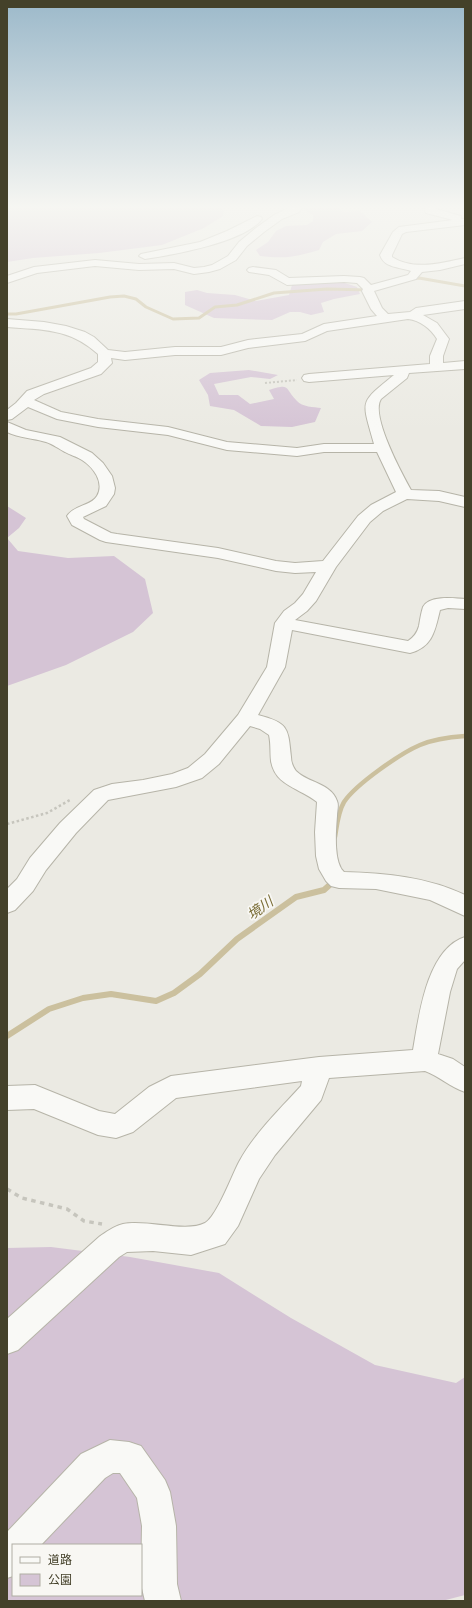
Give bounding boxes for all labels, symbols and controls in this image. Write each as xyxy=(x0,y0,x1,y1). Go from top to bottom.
water label: 境川 xyxy=(243,891,278,923)
legend xyxy=(12,1544,142,1596)
text: 道路 xyxy=(48,1551,72,1568)
text: 公園 xyxy=(48,1571,72,1588)

